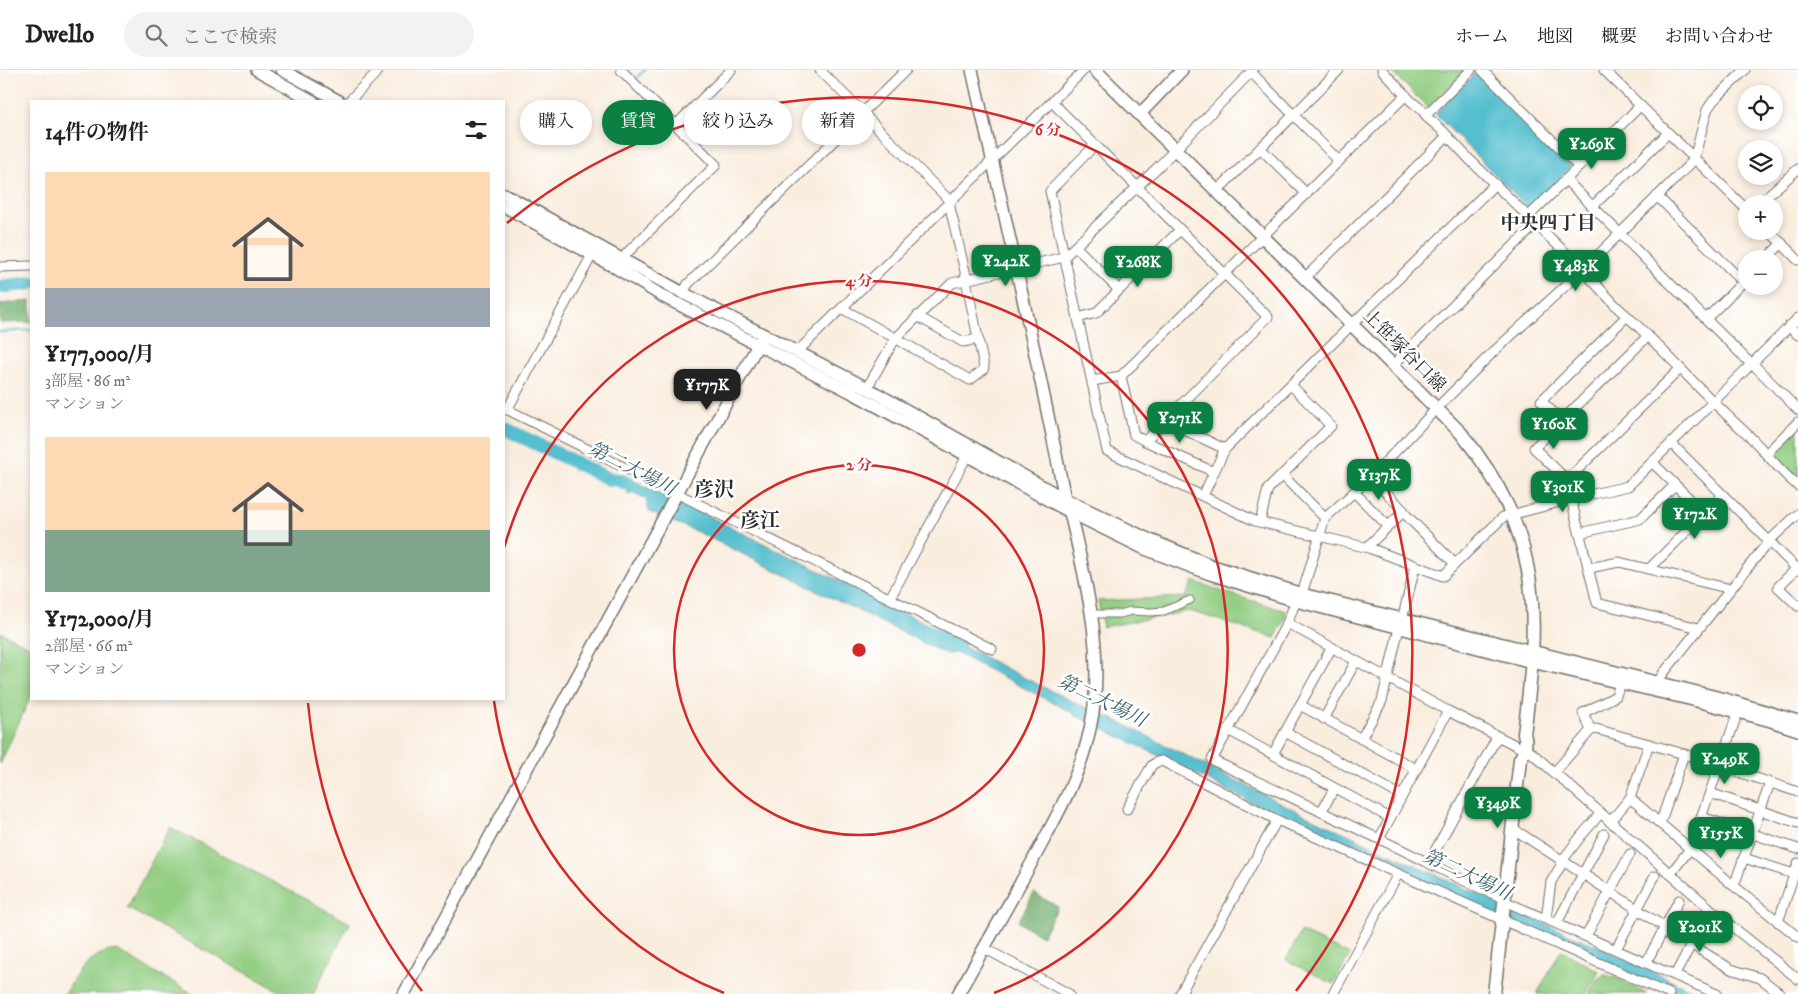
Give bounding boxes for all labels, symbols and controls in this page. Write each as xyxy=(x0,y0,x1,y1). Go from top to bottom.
search box xyxy=(124,12,474,57)
text: Dwello xyxy=(25,20,94,50)
icon: search xyxy=(142,21,170,49)
text: ここで検索 xyxy=(182,26,277,49)
text: ホーム xyxy=(1455,26,1509,48)
text: 地図 xyxy=(1537,26,1573,48)
text: 概要 xyxy=(1601,26,1637,48)
text: お問い合わせ xyxy=(1665,26,1773,48)
map controls xyxy=(1738,85,1783,295)
button: locate xyxy=(1738,85,1783,130)
chip: 購入 xyxy=(520,100,592,145)
chip: 賃貸 xyxy=(602,100,674,145)
chip: 絞り込み xyxy=(684,100,792,145)
chip: 新着 xyxy=(802,100,874,145)
icon: filters xyxy=(462,116,490,144)
text: 14件の物件 xyxy=(45,120,149,146)
text: 6 分 xyxy=(1035,121,1061,140)
pin: ¥269K xyxy=(1557,128,1627,170)
text: ¥269K xyxy=(1569,134,1615,154)
button: layers xyxy=(1738,140,1783,185)
button: + xyxy=(1738,195,1783,240)
icon: home xyxy=(223,204,313,294)
district label: 中央四丁目 xyxy=(1500,212,1596,235)
pin: ¥242K xyxy=(971,244,1041,287)
pin: ¥268K xyxy=(1103,246,1173,288)
pin: ¥483K xyxy=(1541,250,1611,292)
button: − xyxy=(1738,250,1783,295)
text: ¥242K xyxy=(983,251,1029,271)
text: ¥268K xyxy=(1115,252,1161,272)
text: ¥483K xyxy=(1553,256,1599,276)
text: 4 分 xyxy=(845,272,872,291)
street label: 上笹塚谷口線 xyxy=(1358,305,1450,397)
text: ¥177,000/月 xyxy=(45,342,155,368)
pin: ¥177K xyxy=(672,368,742,411)
text: 3部屋 · 86 m² xyxy=(45,371,130,391)
text: ¥177K xyxy=(685,375,729,395)
text: マンション xyxy=(45,394,124,414)
pin: ¥271K xyxy=(1145,402,1215,444)
text: ¥271K xyxy=(1158,408,1202,428)
pin: ¥160K xyxy=(1519,408,1589,450)
text: ¥160K xyxy=(1532,414,1576,434)
water label: 第二大場川 xyxy=(584,437,681,502)
text: 2 分 xyxy=(846,456,872,475)
pin: ¥137K xyxy=(1344,458,1414,501)
text: ¥137K xyxy=(1358,465,1400,485)
icon: home xyxy=(223,469,313,559)
pin: ¥301K xyxy=(1528,470,1598,513)
text: ¥301K xyxy=(1542,477,1584,497)
district label: 彦沢 xyxy=(694,478,734,503)
pin: ¥172K xyxy=(1660,498,1730,540)
text: ¥172K xyxy=(1673,504,1717,524)
district label: 彦江 xyxy=(740,509,780,534)
text: ¥172,000/月 xyxy=(45,607,155,633)
text: 2部屋 · 66 m² xyxy=(45,636,132,656)
centre of rings xyxy=(850,641,868,659)
text: マンション xyxy=(45,659,124,679)
water label: 第二大場川 xyxy=(1054,670,1152,733)
pin: ¥249K xyxy=(1690,742,1760,785)
text: ¥249K xyxy=(1701,749,1749,769)
pin: ¥349K xyxy=(1463,786,1533,829)
text: ¥349K xyxy=(1475,793,1521,813)
pin: ¥155K xyxy=(1686,816,1756,859)
text: ¥155K xyxy=(1699,823,1743,843)
water label: 第二大場川 xyxy=(1419,844,1517,906)
pin: ¥201K xyxy=(1665,910,1735,953)
text: ¥201K xyxy=(1678,917,1722,937)

